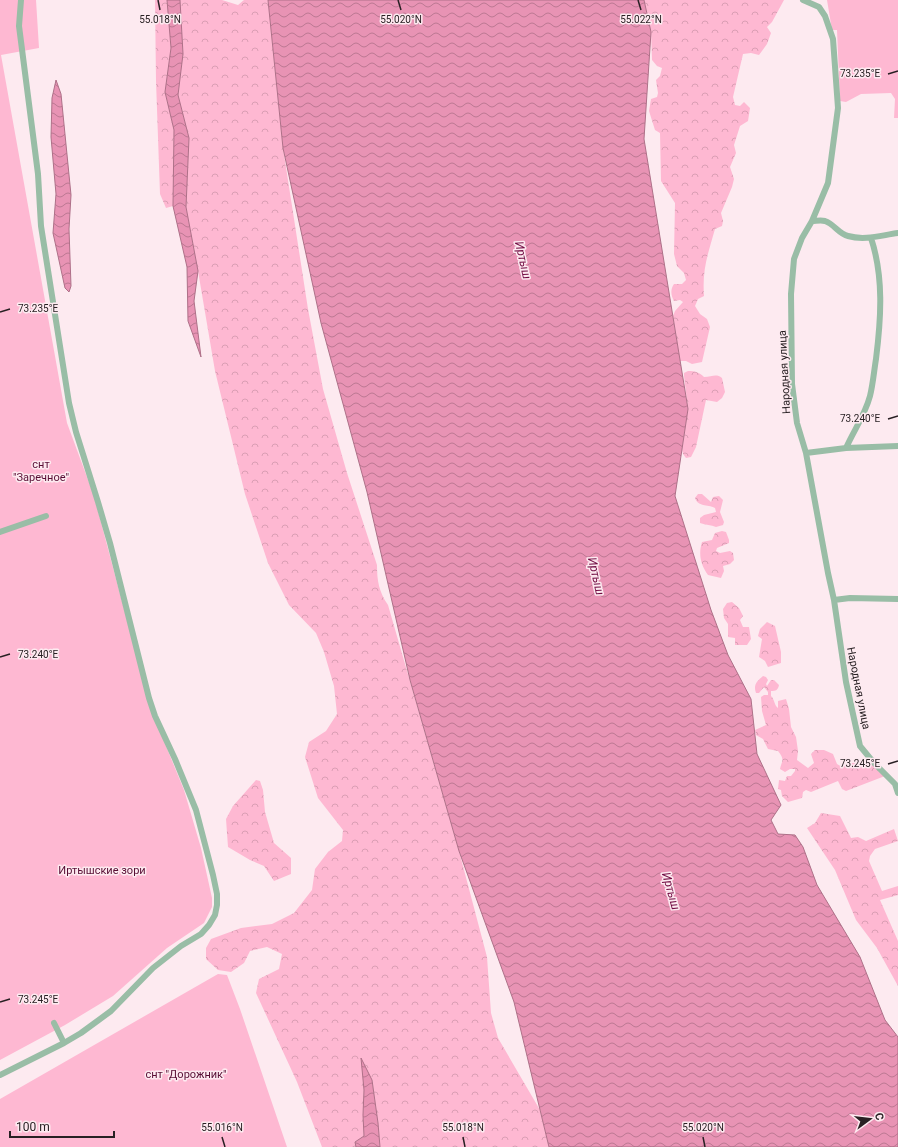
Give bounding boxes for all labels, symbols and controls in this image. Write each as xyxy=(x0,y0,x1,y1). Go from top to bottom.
text: 55.018°N xyxy=(139,14,181,25)
text: 55.020°N xyxy=(380,14,422,25)
text: 55.022°N xyxy=(620,14,662,25)
text: 73.235°E xyxy=(840,68,880,79)
water label: Иртыш xyxy=(512,240,534,281)
text: 73.235°E xyxy=(18,303,58,314)
street label: Народная улица xyxy=(776,330,793,414)
text: 73.240°E xyxy=(840,413,880,424)
park label: снт "Заречное" xyxy=(13,458,69,484)
water label: Иртыш xyxy=(585,556,607,597)
street label: Народная улица xyxy=(844,646,873,730)
text: 73.240°E xyxy=(18,649,58,660)
text: 73.245°E xyxy=(840,758,880,769)
park label: Иртышские зори xyxy=(58,864,146,877)
water label: Иртыш xyxy=(659,871,683,912)
text: 73.245°E xyxy=(18,994,58,1005)
park label: снт "Дорожник" xyxy=(145,1068,227,1081)
north arrow xyxy=(850,1099,890,1139)
text: С xyxy=(872,1111,886,1122)
scale bar xyxy=(10,1113,114,1139)
text: 100 m xyxy=(16,1120,50,1134)
text: 55.016°N xyxy=(201,1122,243,1133)
text: 55.018°N xyxy=(442,1122,484,1133)
text: 55.020°N xyxy=(682,1122,724,1133)

